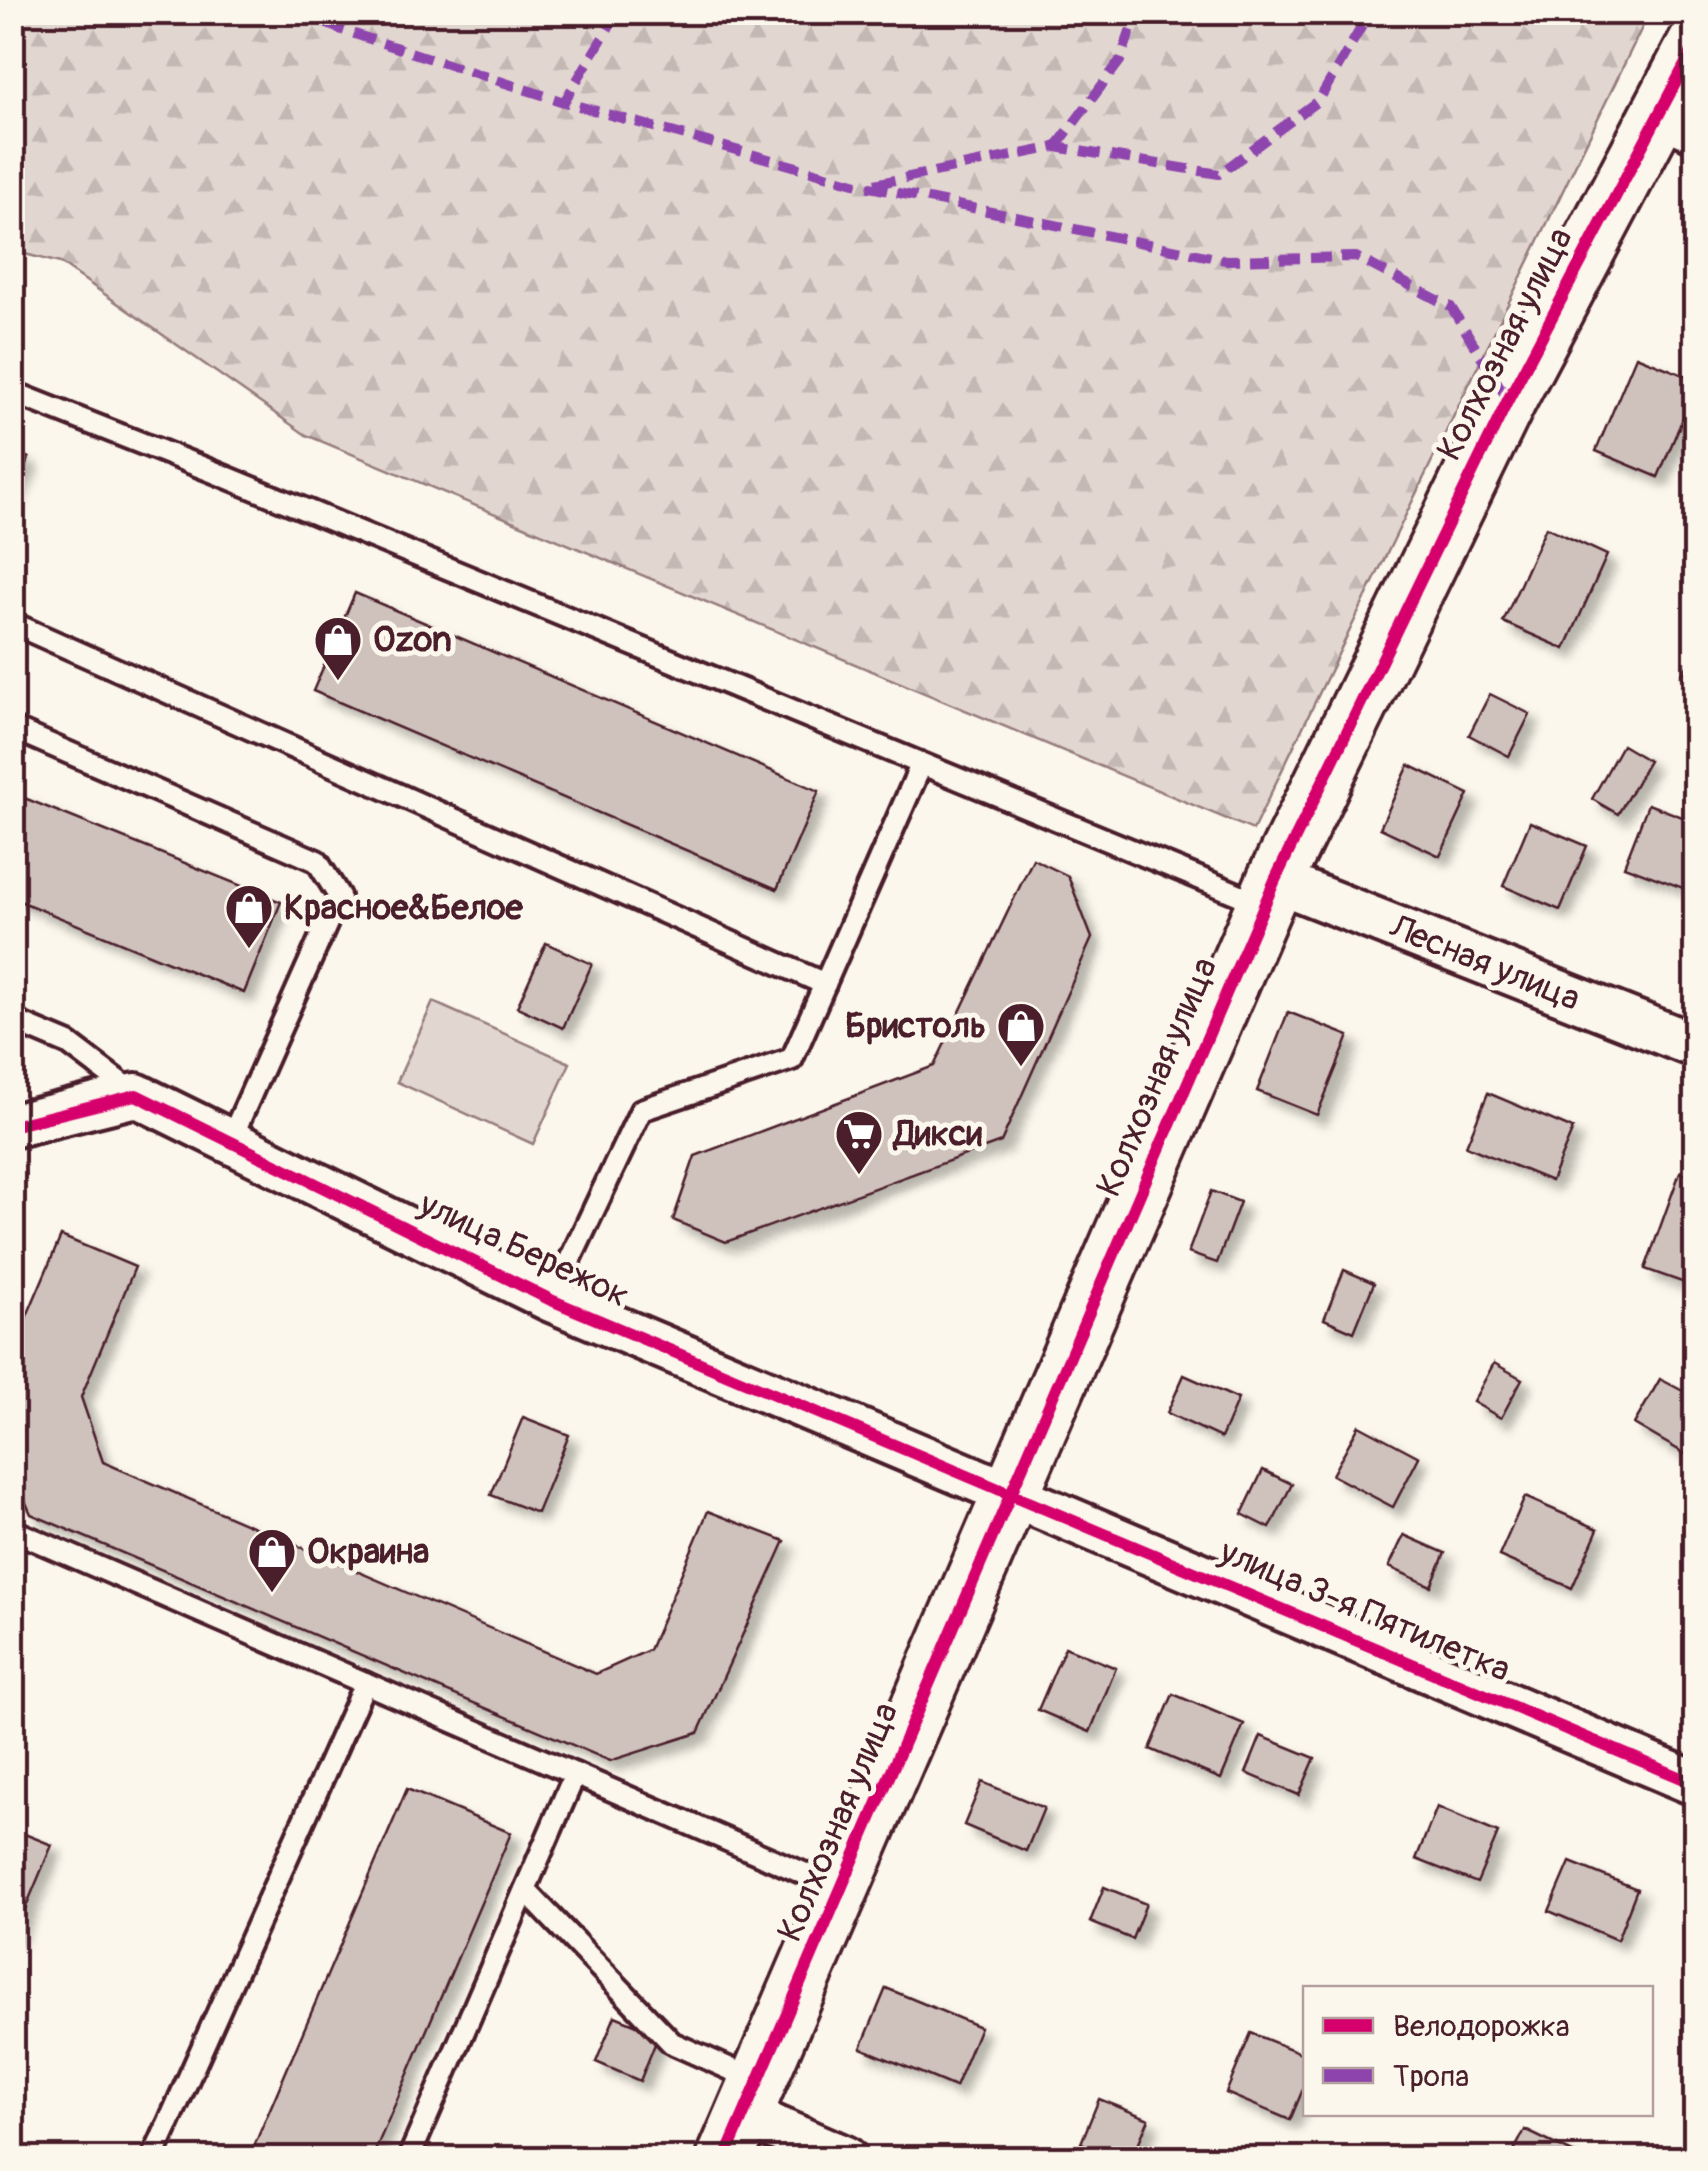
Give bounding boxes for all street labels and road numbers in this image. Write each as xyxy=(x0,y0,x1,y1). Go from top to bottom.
street label: Колхозная улица xyxy=(1427,220,1583,468)
street label: Лесная улица xyxy=(1383,905,1586,1021)
street label: Колхозная улица xyxy=(1087,951,1227,1203)
street label: улица Бережок xyxy=(411,1182,636,1318)
street label: улица 3-я Пятилетка xyxy=(1212,1530,1517,1692)
street label: Колхозная улица xyxy=(768,1696,908,1948)

